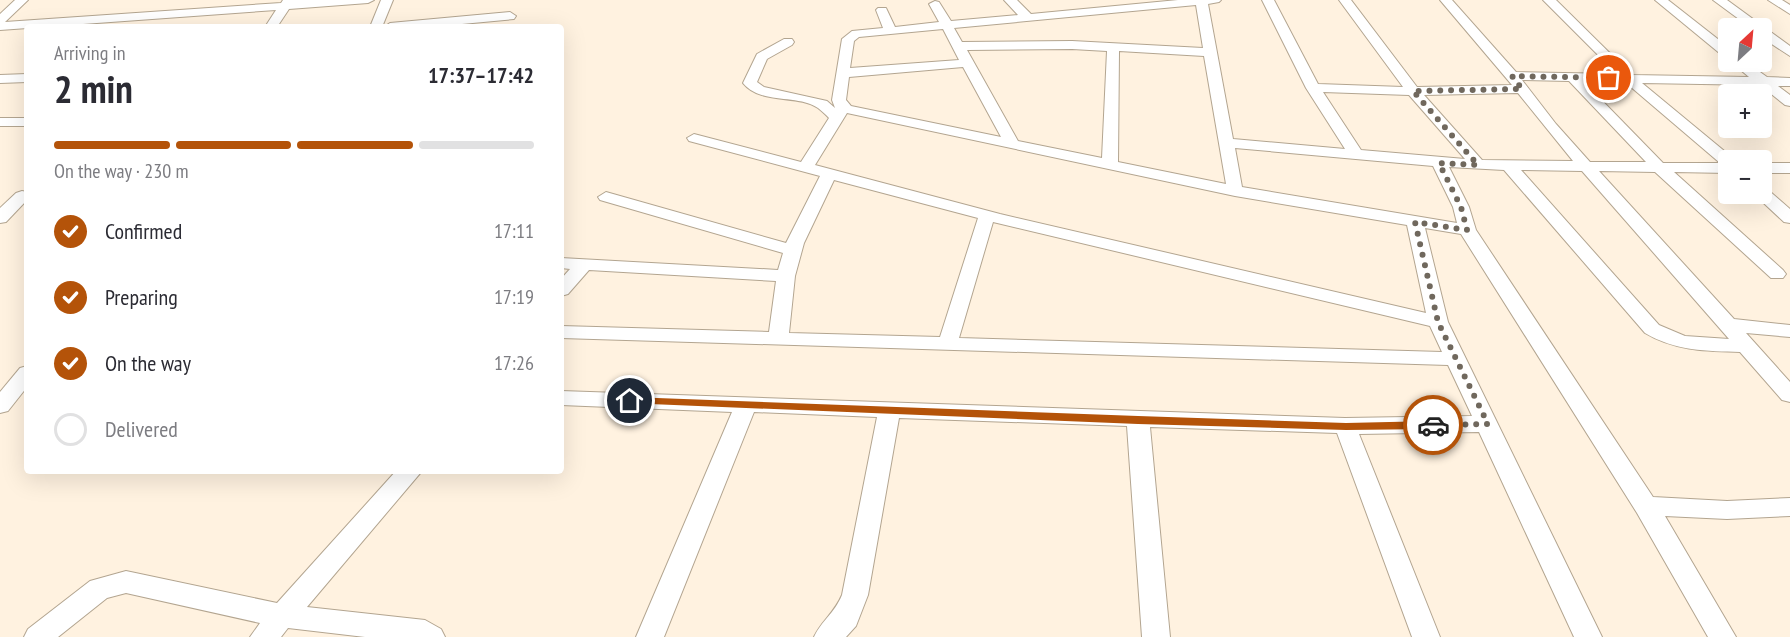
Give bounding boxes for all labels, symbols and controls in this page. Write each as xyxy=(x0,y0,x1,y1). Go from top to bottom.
north arrow xyxy=(1718,18,1772,72)
map controls xyxy=(1718,18,1772,204)
text: Arriving in xyxy=(54,40,126,66)
pin xyxy=(1583,52,1634,103)
text: 17:37–17:42 xyxy=(428,61,534,89)
icon: bag xyxy=(1592,61,1625,94)
text: 2 min xyxy=(54,63,133,114)
button: + xyxy=(1718,84,1772,138)
button: − xyxy=(1718,150,1772,204)
text: On the way · 230 m xyxy=(54,158,189,184)
icon: check xyxy=(54,215,87,248)
text: Confirmed xyxy=(105,217,182,245)
text: 17:11 xyxy=(494,218,534,244)
icon: check xyxy=(54,281,87,314)
text: Preparing xyxy=(105,283,178,311)
text: 17:19 xyxy=(494,284,534,310)
icon: check xyxy=(54,347,87,380)
text: On the way xyxy=(105,349,191,377)
text: 17:26 xyxy=(494,350,534,376)
pin xyxy=(604,375,655,426)
icon: home xyxy=(613,384,646,417)
courier xyxy=(1403,395,1463,455)
icon: car xyxy=(1417,409,1450,442)
text: Delivered xyxy=(105,415,178,443)

